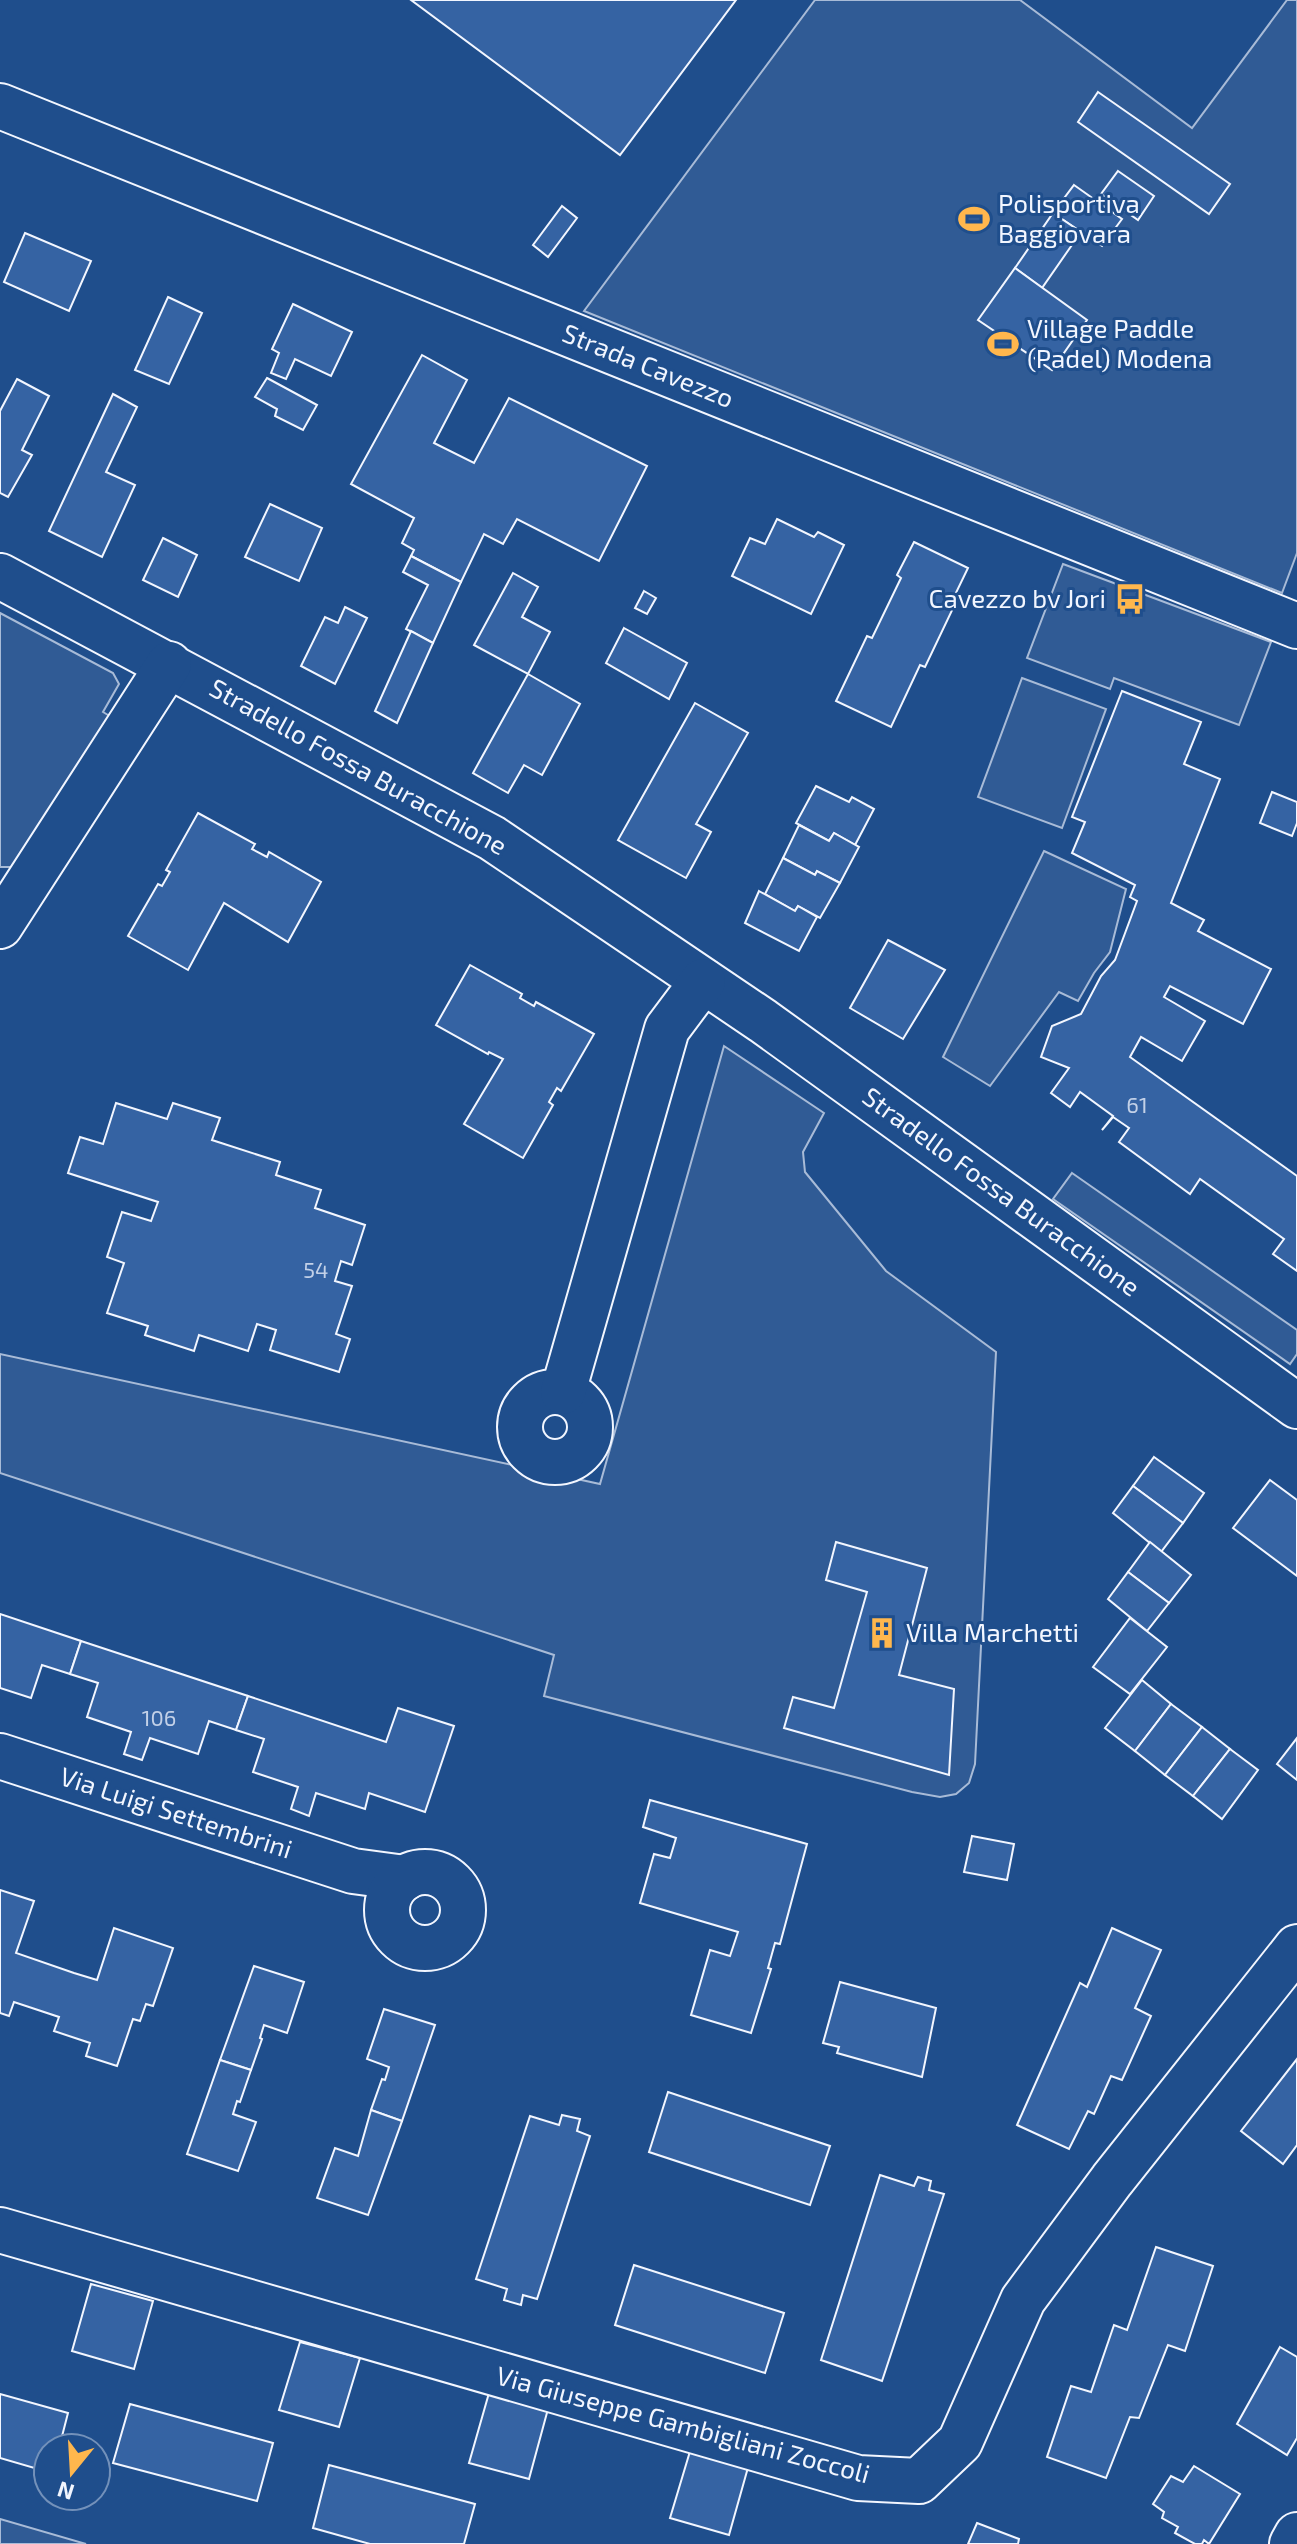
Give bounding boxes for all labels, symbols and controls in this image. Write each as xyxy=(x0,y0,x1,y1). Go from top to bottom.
place label: Polisportiva Baggiovara xyxy=(998,187,1140,248)
sports icon: Polisportiva Baggiovara xyxy=(957,202,991,236)
place label: Village Paddle (Padel) Modena xyxy=(1027,312,1212,373)
street label: Strada Cavezzo xyxy=(558,316,739,413)
sports icon: Village Paddle (Padel) Modena xyxy=(986,327,1020,361)
place label: Cavezzo bv Jori xyxy=(929,582,1106,613)
bus stop icon: Cavezzo bv Jori xyxy=(1113,582,1147,616)
street label: Stradello Fossa Buracchione xyxy=(205,671,513,860)
street label: Stradello Fossa Buracchione xyxy=(857,1080,1147,1302)
house number: 61 xyxy=(1126,1091,1148,1117)
house number: 54 xyxy=(303,1256,329,1282)
building icon: Villa Marchetti xyxy=(865,1616,899,1650)
place label: Villa Marchetti xyxy=(906,1616,1079,1647)
house number: 106 xyxy=(142,1704,176,1730)
street label: Via Luigi Settembrini xyxy=(57,1759,296,1864)
street label: Via Giuseppe Gambigliani Zoccoli xyxy=(493,2359,874,2488)
north arrow xyxy=(32,2432,112,2512)
text: N xyxy=(54,2477,77,2507)

